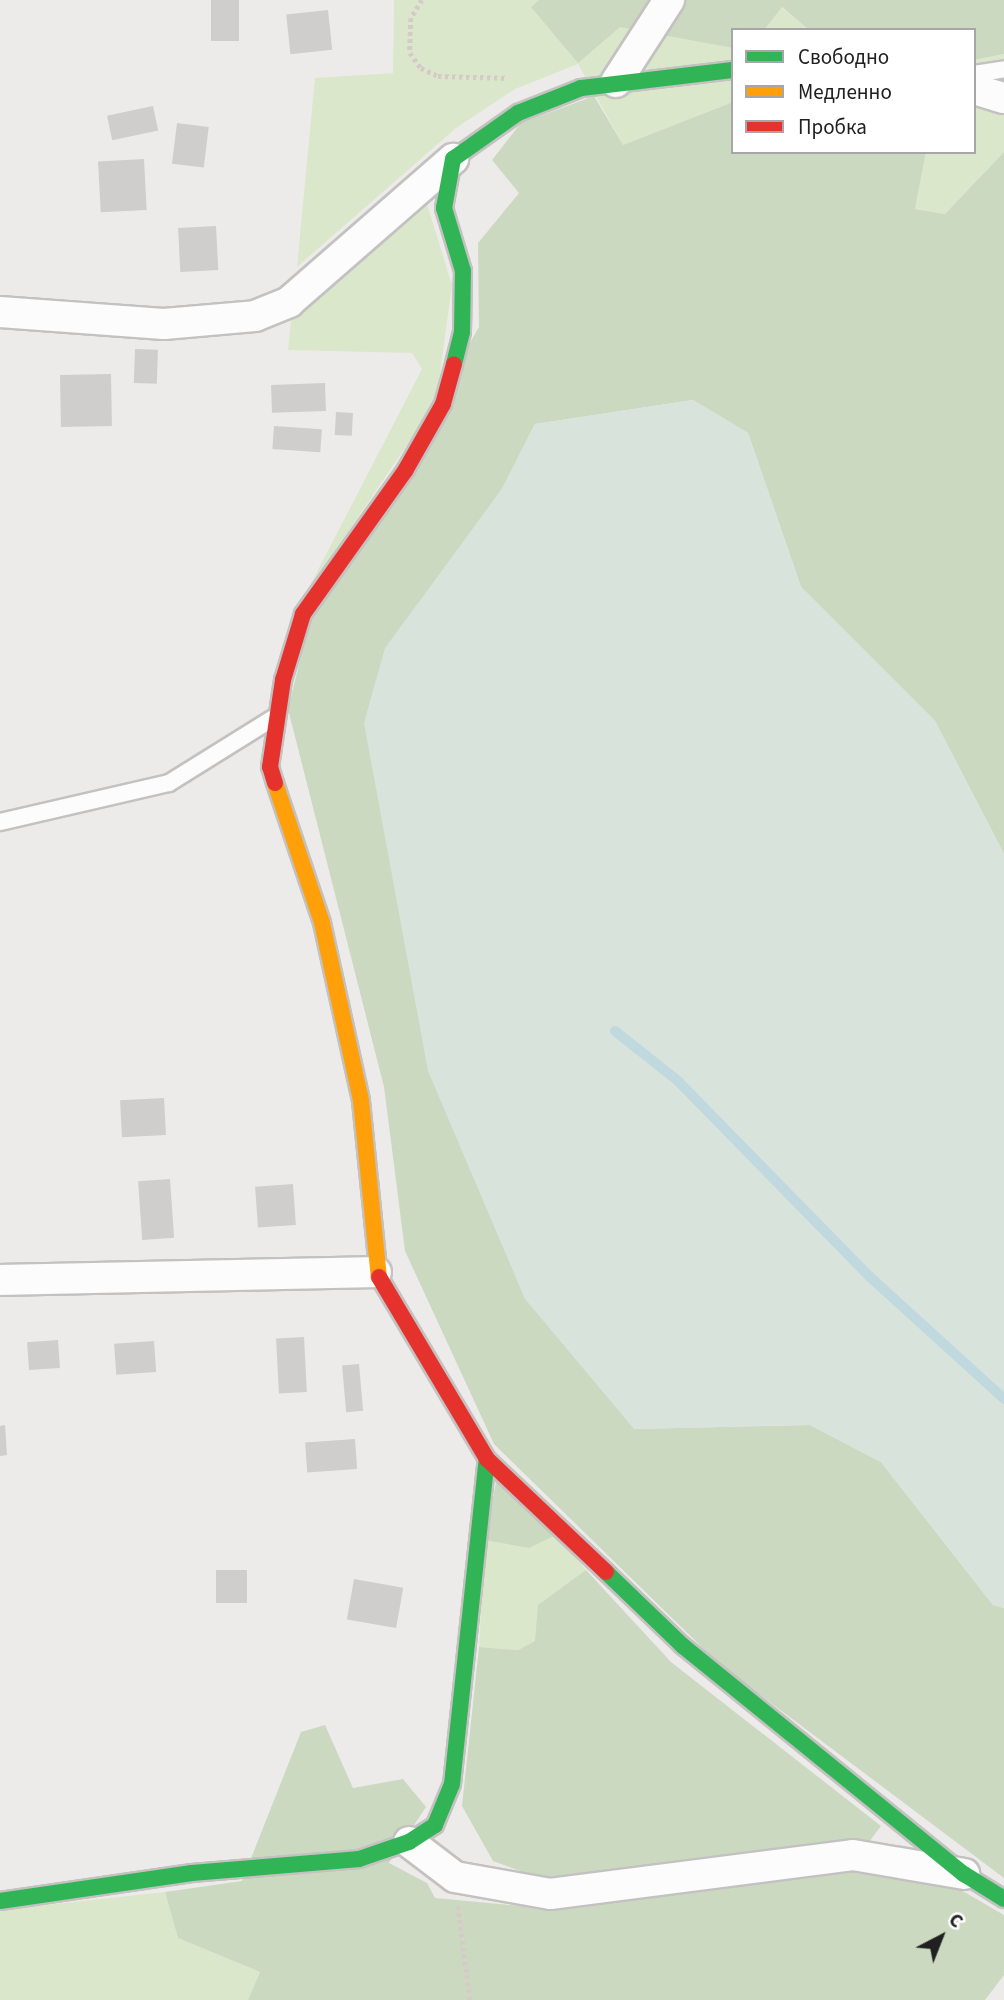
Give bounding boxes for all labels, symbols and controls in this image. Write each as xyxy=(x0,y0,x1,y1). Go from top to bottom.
legend xyxy=(731,28,976,154)
text: Свободно xyxy=(798,42,889,72)
text: Медленно xyxy=(798,77,892,107)
text: Пробка xyxy=(798,112,867,142)
north arrow xyxy=(906,1902,976,1972)
text: С xyxy=(942,1907,969,1935)

